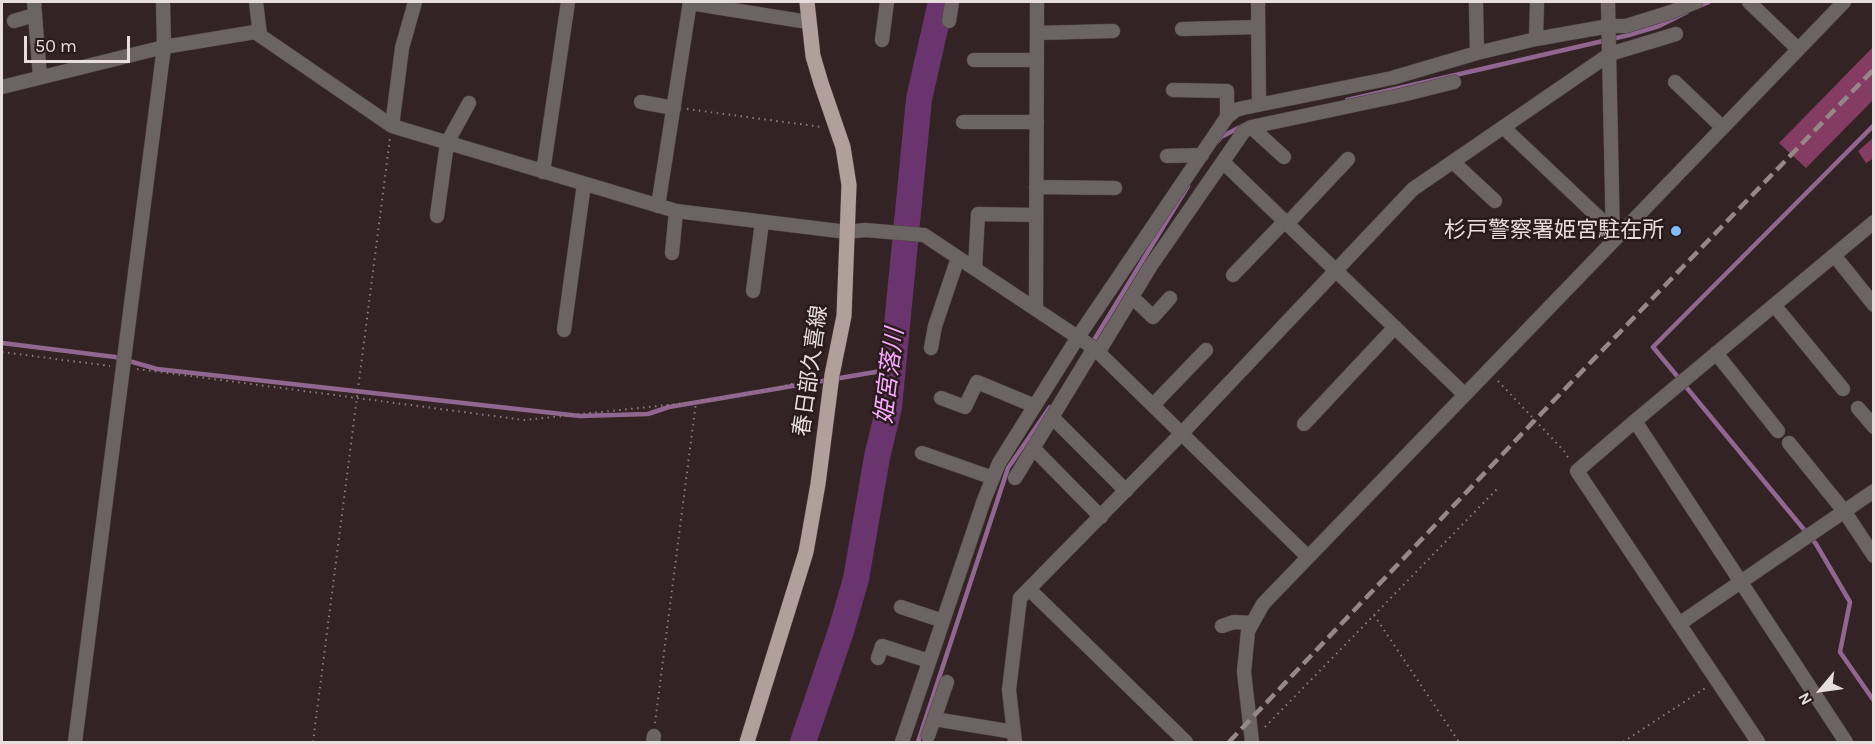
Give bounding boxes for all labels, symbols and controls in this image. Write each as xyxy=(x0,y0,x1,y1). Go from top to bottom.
scale bar xyxy=(27,24,134,62)
text: 50 m xyxy=(35,35,77,57)
place label: 杉戸警察署姫宮駐在所 xyxy=(1444,218,1664,244)
marker: 杉戸警察署姫宮駐在所 xyxy=(1669,224,1683,238)
street label: 春日部久喜線 xyxy=(789,304,833,438)
water label: 姫宮落川 xyxy=(870,327,910,425)
north arrow xyxy=(1791,660,1851,720)
text: N xyxy=(1794,689,1816,709)

